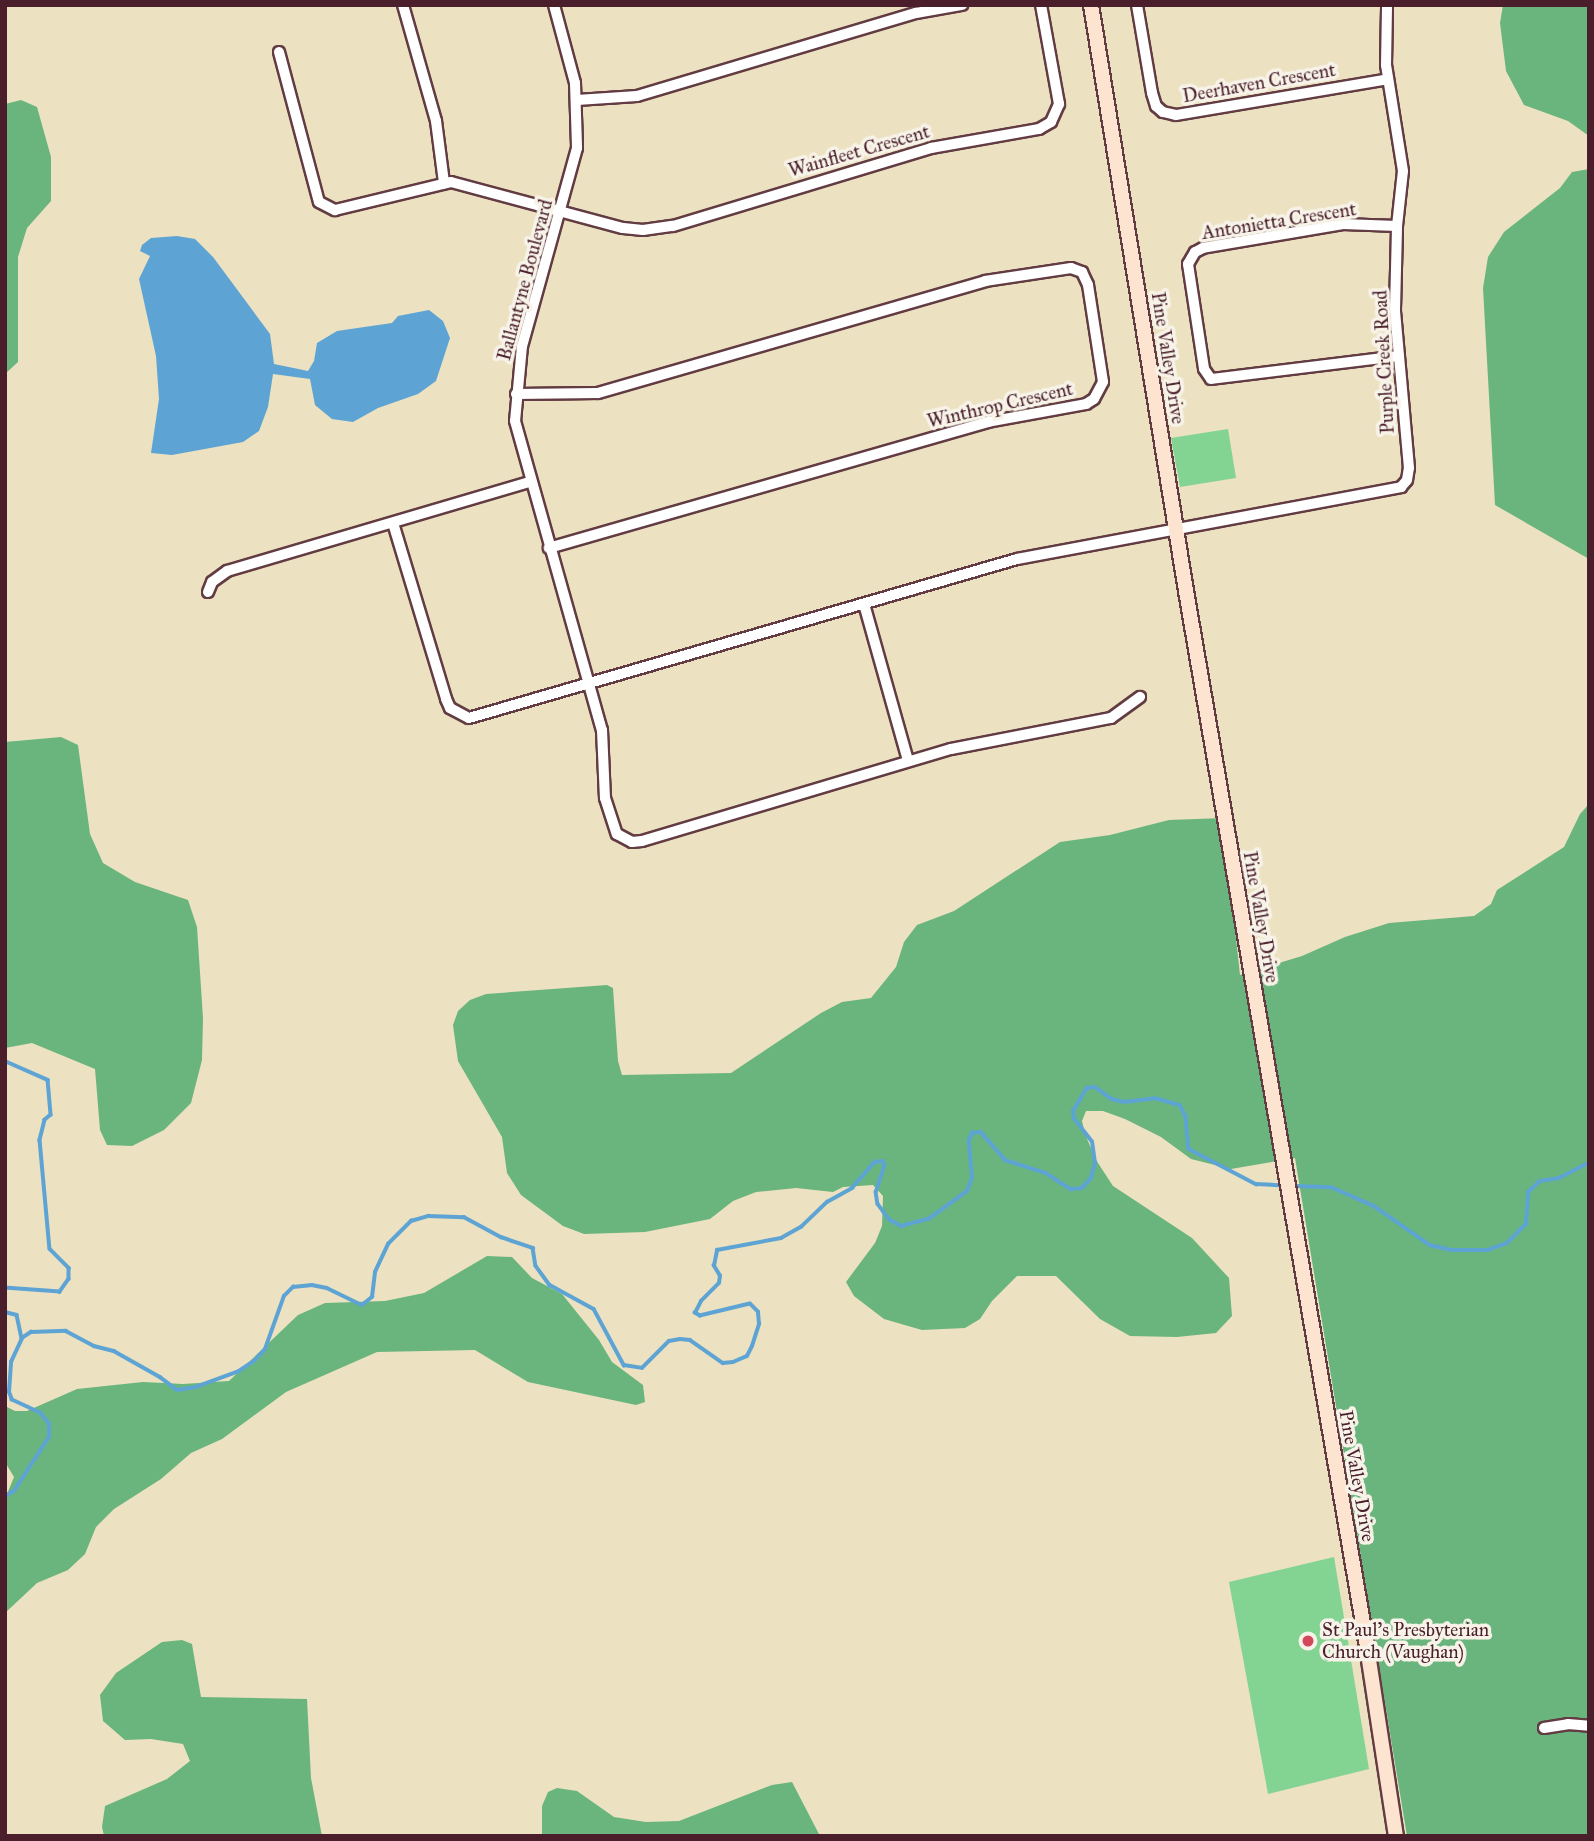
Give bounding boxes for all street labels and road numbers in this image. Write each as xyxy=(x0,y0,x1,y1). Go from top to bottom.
street label: Deerhaven Crescent xyxy=(1181,58,1337,108)
street label: Wainfleet Crescent xyxy=(786,120,932,182)
street label: Ballantyne Boulevard xyxy=(493,197,557,363)
street label: Antonietta Crescent xyxy=(1200,198,1358,244)
street label: Pine Valley Drive xyxy=(1146,290,1190,426)
street label: Purple Creek Road xyxy=(1369,290,1399,434)
street label: Winthrop Crescent xyxy=(925,377,1075,433)
street label: Pine Valley Drive xyxy=(1238,849,1284,985)
street label: Pine Valley Drive xyxy=(1334,1408,1380,1544)

